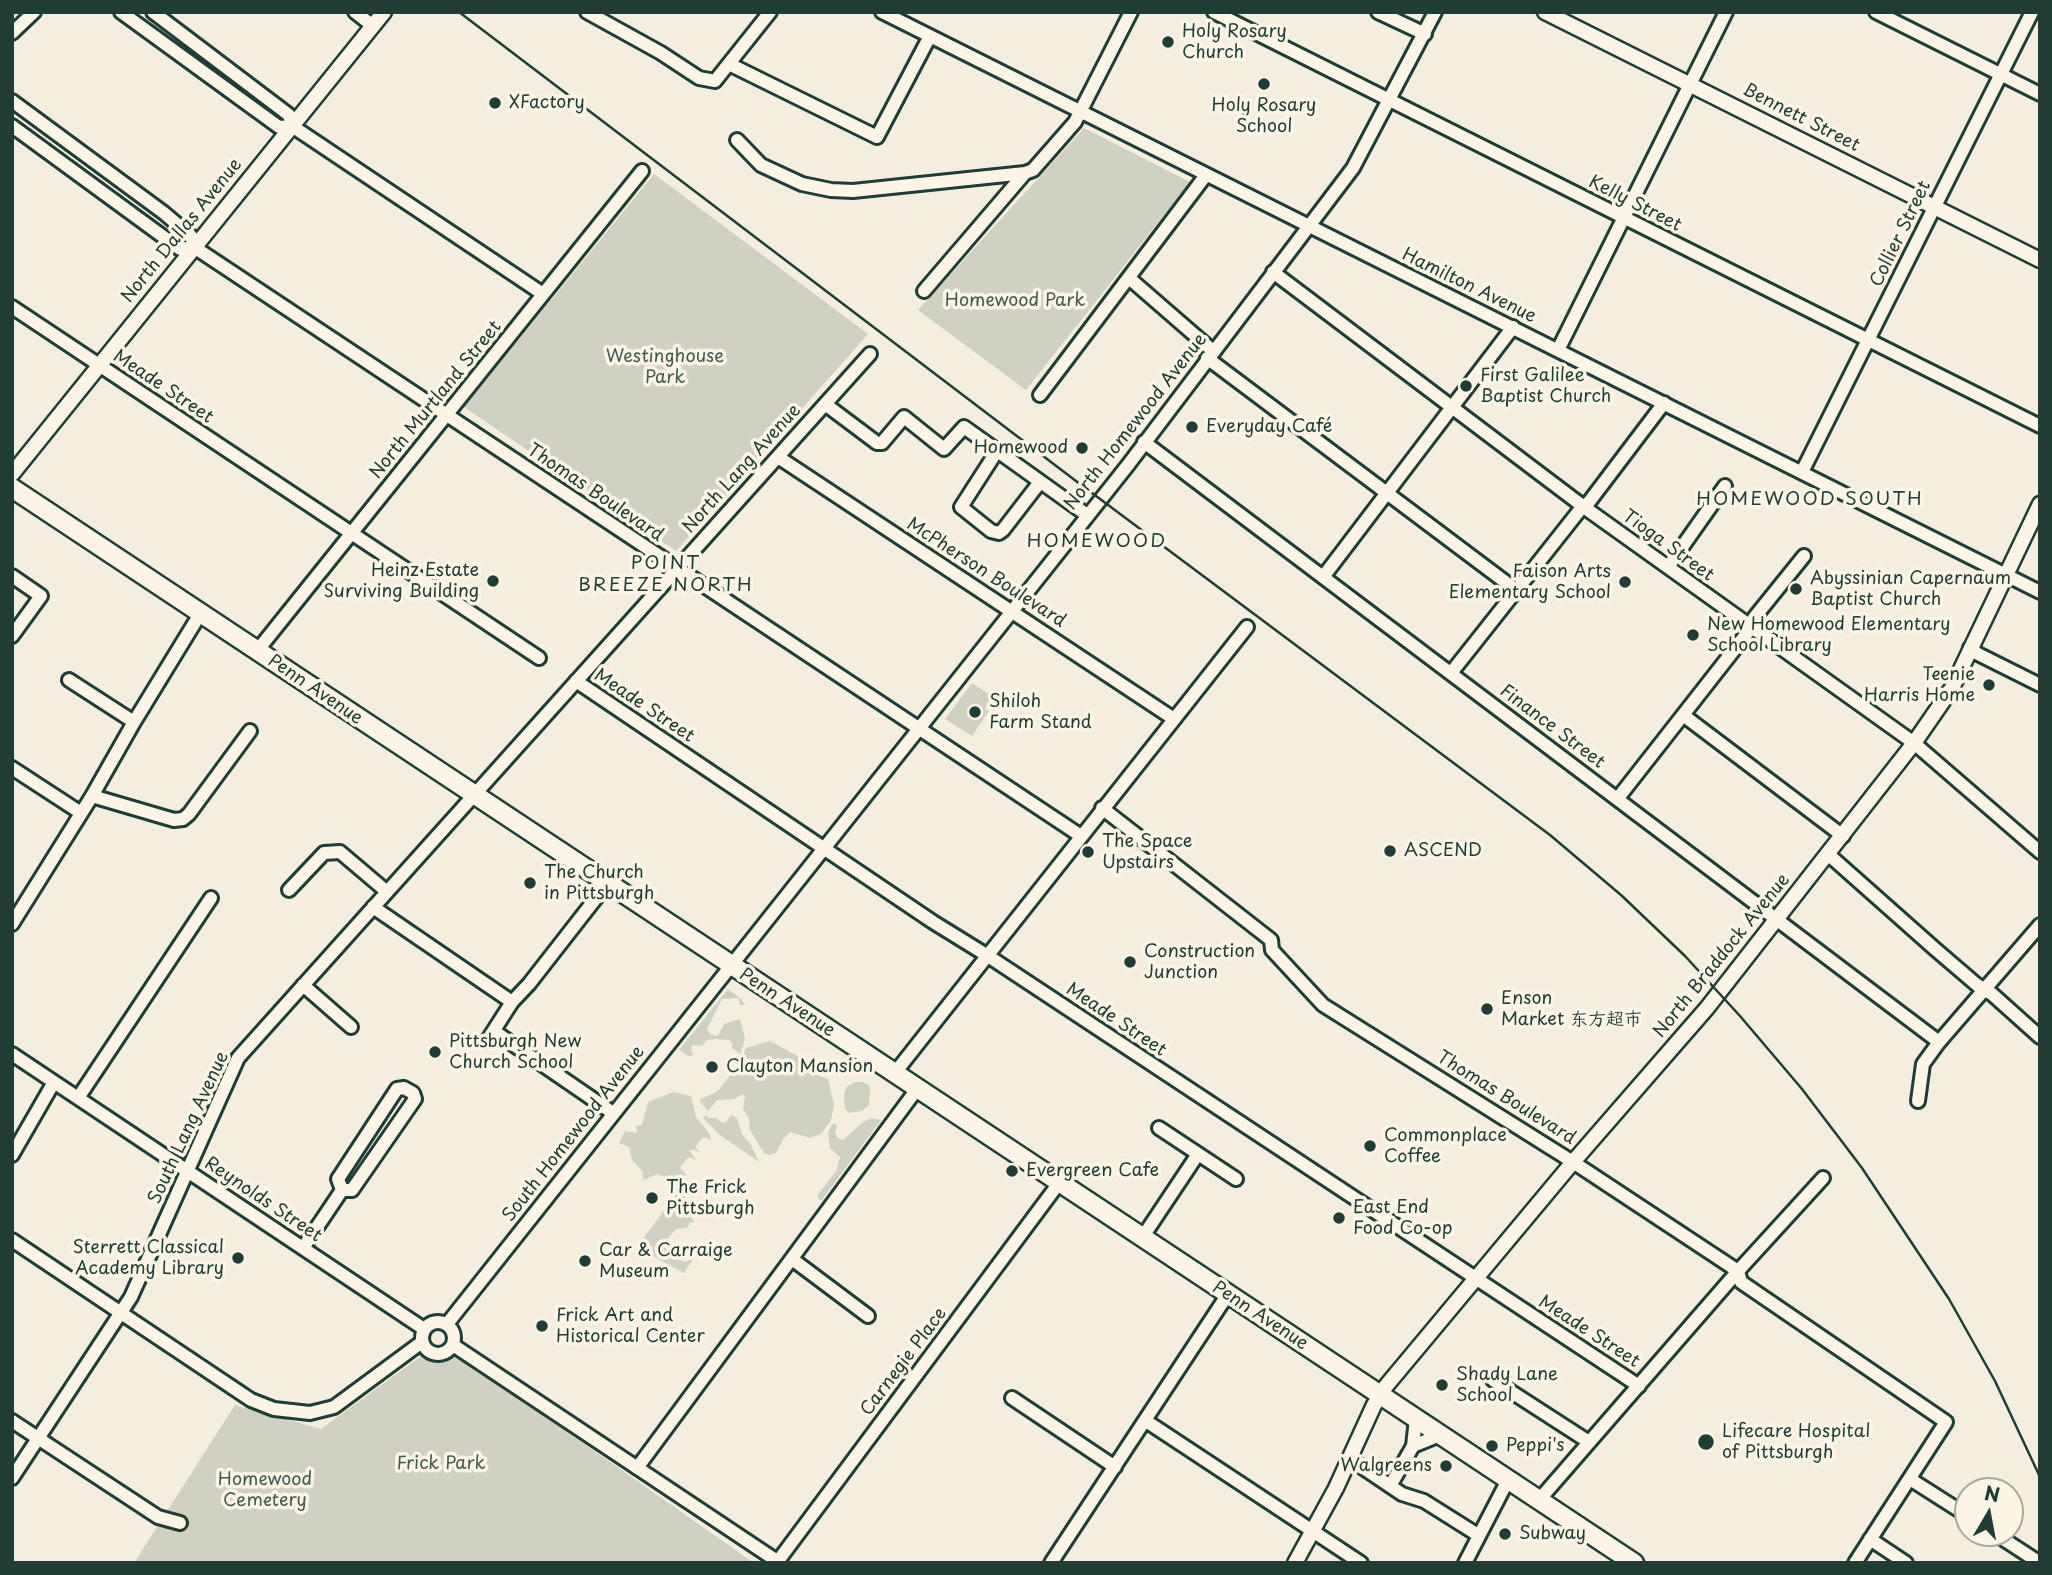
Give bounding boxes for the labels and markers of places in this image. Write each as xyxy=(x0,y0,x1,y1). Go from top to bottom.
place label: Holy Rosary Church xyxy=(1182,21,1287,64)
marker: Holy Rosary Church xyxy=(1160,34,1176,50)
marker: Holy Rosary School xyxy=(1256,76,1272,92)
place label: XFactory xyxy=(509,92,585,114)
marker: XFactory xyxy=(487,95,503,111)
place label: Holy Rosary School xyxy=(1212,95,1316,138)
place label: First Galilee Baptist Church xyxy=(1480,365,1611,408)
marker: First Galilee Baptist Church xyxy=(1458,378,1474,394)
place label: Everyday Café xyxy=(1206,416,1332,438)
marker: Everyday Café xyxy=(1184,419,1200,435)
place label: Homewood xyxy=(974,437,1068,459)
marker: Homewood xyxy=(1074,440,1090,456)
place label: Heinz Estate Surviving Building xyxy=(323,560,479,602)
place label: Faison Arts Elementary School xyxy=(1449,561,1611,604)
place label: Abyssinian Capernaum Baptist Church xyxy=(1810,568,2011,610)
marker: Heinz Estate Surviving Building xyxy=(485,573,501,589)
marker: Faison Arts Elementary School xyxy=(1617,574,1633,590)
marker: Abyssinian Capernaum Baptist Church xyxy=(1788,581,1804,597)
place label: New Homewood Elementary School Library xyxy=(1707,614,1951,656)
marker: New Homewood Elementary School Library xyxy=(1685,627,1701,643)
place label: Teenie Harris Home xyxy=(1864,664,1975,706)
marker: Teenie Harris Home xyxy=(1981,677,1997,693)
place label: Shiloh Farm Stand xyxy=(989,691,1092,734)
marker: Shiloh Farm Stand xyxy=(967,704,983,720)
place label: The Space Upstairs xyxy=(1102,831,1192,874)
place label: ASCEND xyxy=(1404,840,1482,862)
marker: ASCEND xyxy=(1382,843,1398,859)
marker: The Space Upstairs xyxy=(1080,844,1096,860)
place label: The Church in Pittsburgh xyxy=(544,862,654,904)
marker: The Church in Pittsburgh xyxy=(522,875,538,891)
place label: Construction Junction xyxy=(1144,941,1255,984)
marker: Construction Junction xyxy=(1122,954,1138,970)
place label: Enson Market 东方超市 xyxy=(1501,988,1642,1030)
marker: Enson Market 东方超市 xyxy=(1479,1001,1495,1017)
place label: Pittsburgh New Church School xyxy=(449,1031,581,1074)
marker: Pittsburgh New Church School xyxy=(427,1044,443,1060)
place label: Clayton Mansion xyxy=(726,1056,873,1078)
marker: Clayton Mansion xyxy=(704,1059,720,1075)
place label: Commonplace Coffee xyxy=(1384,1125,1507,1168)
marker: Commonplace Coffee xyxy=(1362,1138,1378,1154)
place label: Evergreen Cafe xyxy=(1026,1160,1159,1182)
marker: Evergreen Cafe xyxy=(1004,1163,1020,1179)
place label: The Frick Pittsburgh xyxy=(666,1177,755,1220)
marker: The Frick Pittsburgh xyxy=(644,1190,660,1206)
place label: East End Food Co-op xyxy=(1353,1197,1453,1240)
marker: East End Food Co-op xyxy=(1331,1210,1347,1226)
place label: Sterrett Classical Academy Library xyxy=(73,1237,224,1280)
place label: Car & Carraige Museum xyxy=(599,1240,733,1282)
marker: Sterrett Classical Academy Library xyxy=(230,1250,246,1266)
marker: Car & Carraige Museum xyxy=(577,1253,593,1269)
place label: Frick Art and Historical Center xyxy=(556,1305,705,1348)
marker: Frick Art and Historical Center xyxy=(534,1318,550,1334)
place label: Shady Lane School xyxy=(1456,1364,1558,1406)
marker: Shady Lane School xyxy=(1434,1377,1450,1393)
place label: Lifecare Hospital of Pittsburgh xyxy=(1722,1421,1870,1464)
marker: Lifecare Hospital of Pittsburgh xyxy=(1696,1432,1716,1452)
place label: Peppi's xyxy=(1506,1435,1564,1457)
marker: Peppi's xyxy=(1484,1438,1500,1454)
place label: Walgreens xyxy=(1341,1455,1432,1477)
marker: Walgreens xyxy=(1438,1458,1454,1474)
place label: Subway xyxy=(1519,1523,1586,1545)
marker: Subway xyxy=(1497,1526,1513,1542)

